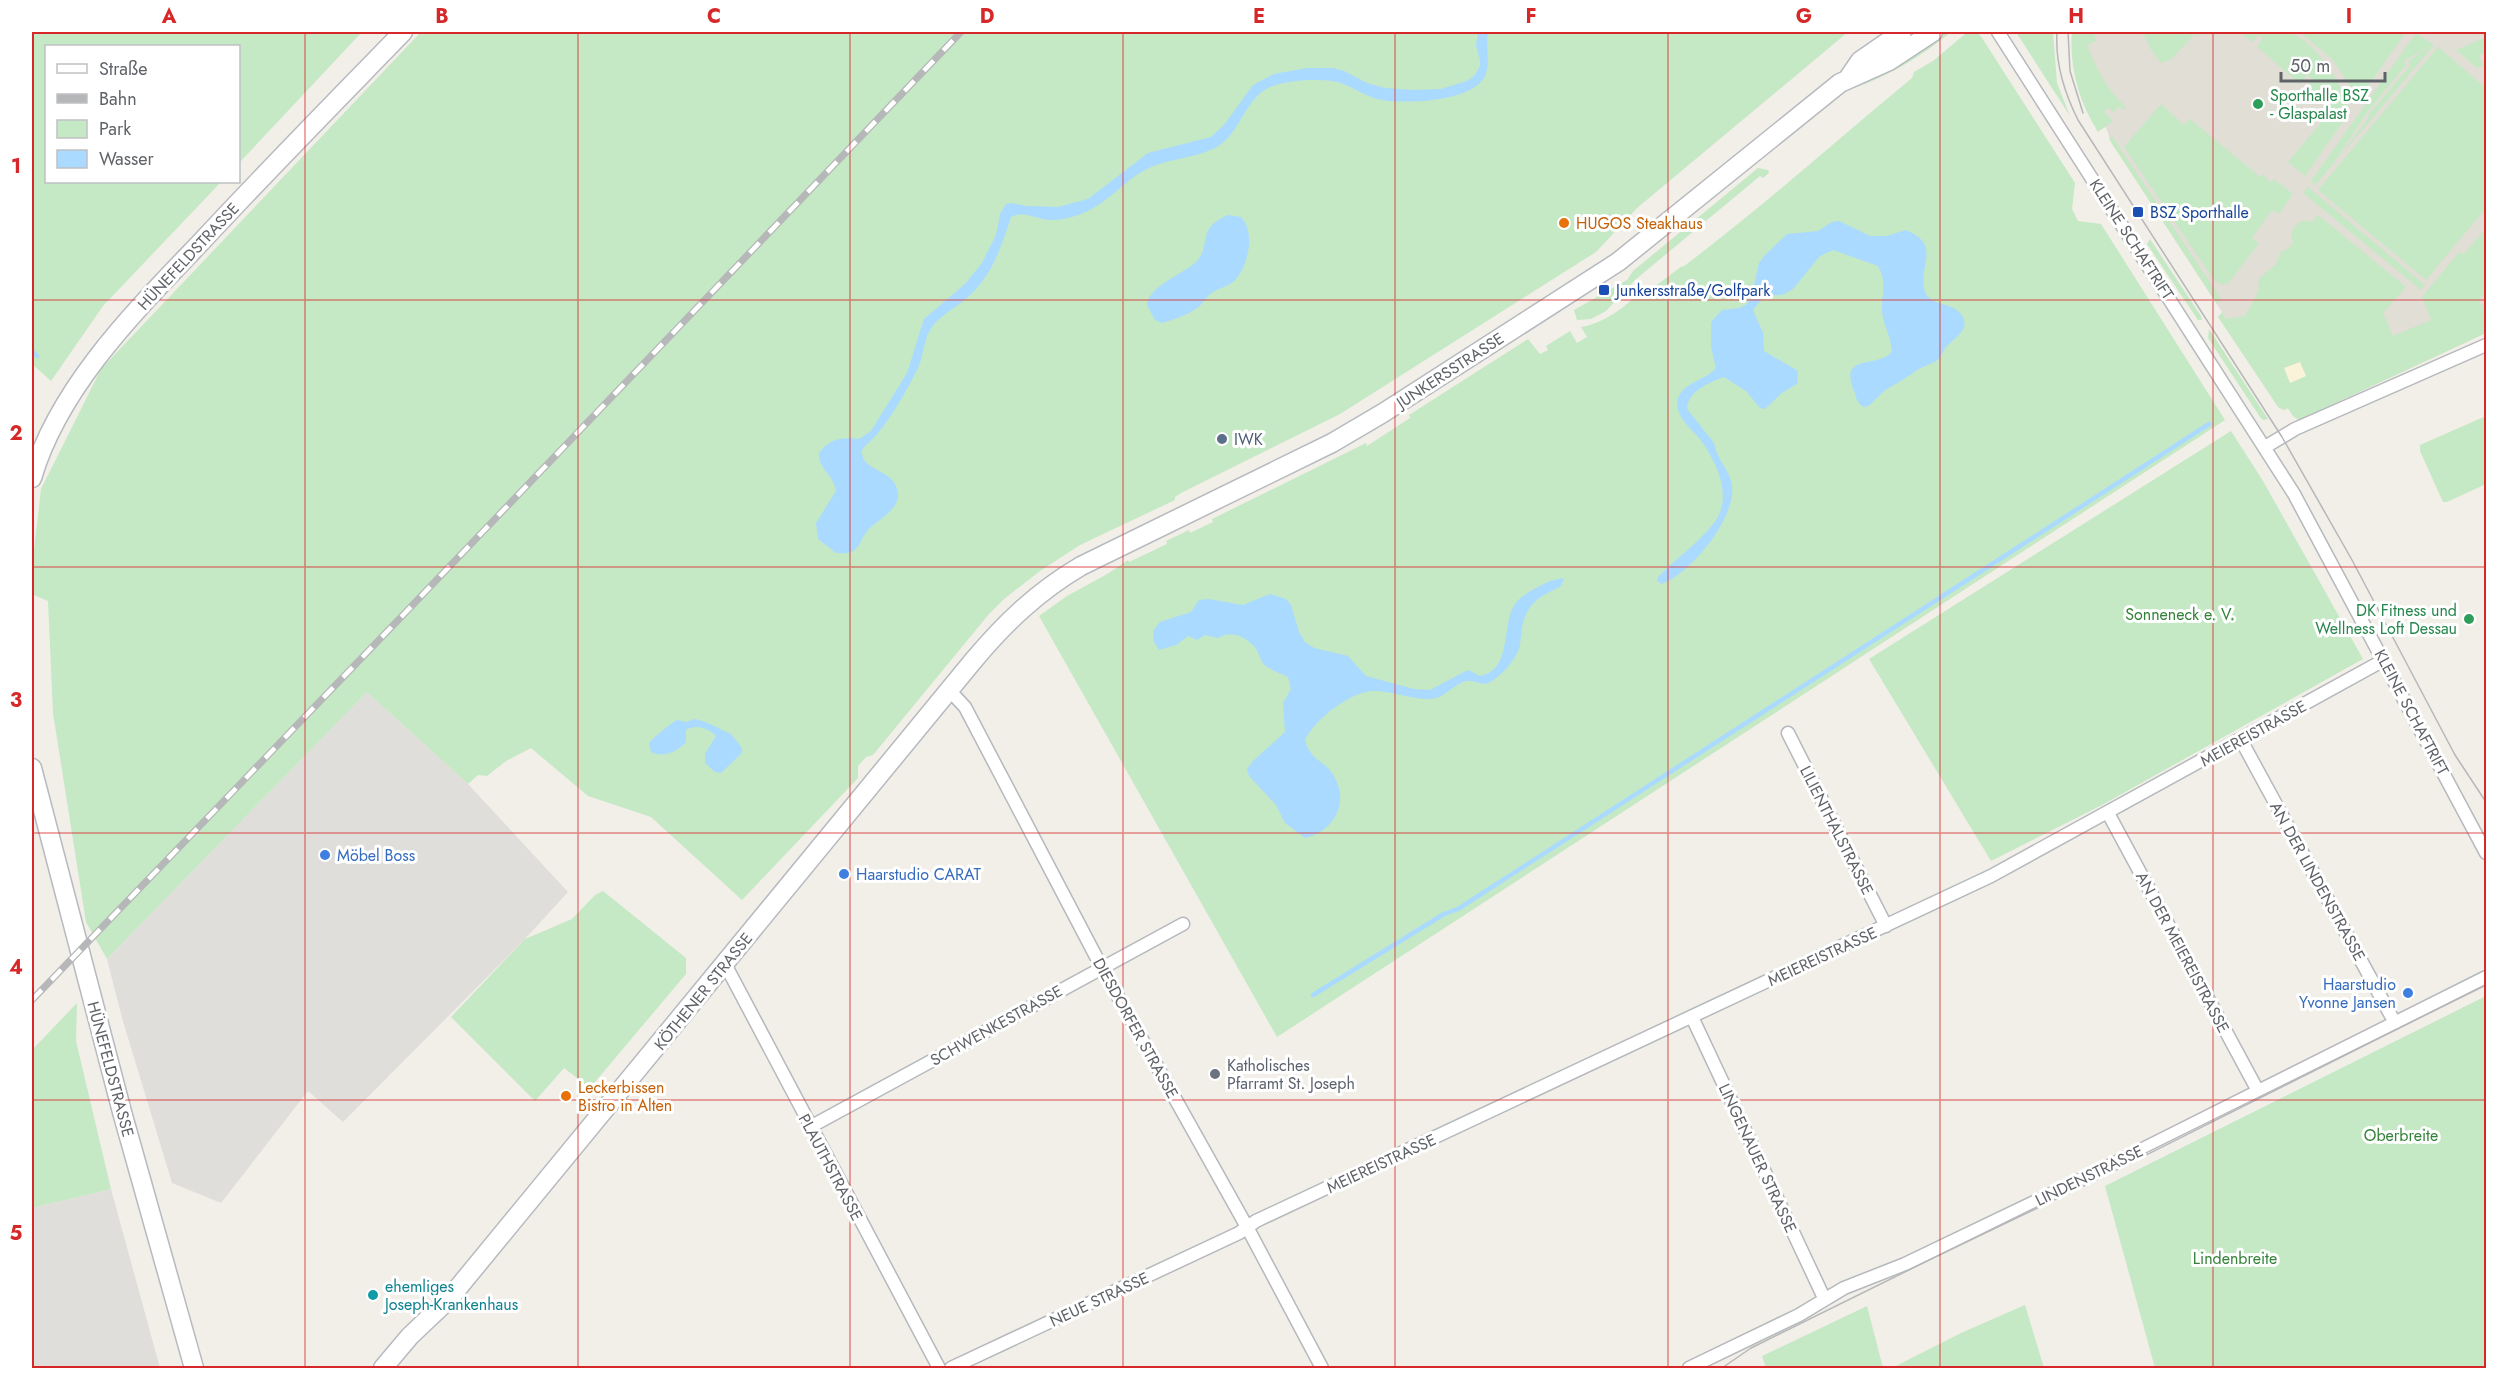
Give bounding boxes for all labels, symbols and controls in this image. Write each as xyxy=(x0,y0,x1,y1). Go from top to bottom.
text: A xyxy=(161,2,177,31)
text: B xyxy=(435,2,449,31)
text: C xyxy=(707,2,721,31)
text: D xyxy=(980,2,994,31)
text: E xyxy=(1253,2,1265,31)
text: F xyxy=(1525,2,1537,31)
text: G xyxy=(1796,2,1812,31)
text: H xyxy=(2068,2,2084,31)
text: I xyxy=(2346,2,2352,31)
legend xyxy=(45,45,240,183)
scale bar xyxy=(2281,45,2384,83)
text: 50 m xyxy=(2290,53,2330,79)
text: Straße xyxy=(99,56,147,82)
place label: Sporthalle BSZ - Glaspalast xyxy=(2270,84,2369,125)
text: Bahn xyxy=(99,86,137,112)
marker: Sporthalle BSZ - Glaspalast xyxy=(2251,97,2265,111)
text: Park xyxy=(99,116,131,142)
text: Wasser xyxy=(99,146,154,172)
text: 1 xyxy=(11,152,21,181)
street label: KLEINE SCHAFTRIFT xyxy=(2084,175,2180,304)
street label: HÜNEFELDSTRASSE xyxy=(132,197,244,315)
place label: BSZ Sporthalle xyxy=(2150,201,2249,224)
marker: BSZ Sporthalle xyxy=(2131,205,2145,219)
place label: HUGOS Steakhaus xyxy=(1576,212,1703,235)
marker: HUGOS Steakhaus xyxy=(1557,216,1571,230)
place label: Junkersstraße/Golfpark xyxy=(1614,279,1771,302)
marker: Junkersstraße/Golfpark xyxy=(1597,283,1611,297)
street label: JUNKERSSTRASSE xyxy=(1390,327,1508,415)
text: 2 xyxy=(9,419,23,448)
place label: IWK xyxy=(1234,428,1263,451)
marker: IWK xyxy=(1215,432,1229,446)
place label: DK Fitness und Wellness Loft Dessau xyxy=(2315,599,2457,640)
park label: Sonneneck e. V. xyxy=(2125,603,2235,626)
marker: DK Fitness und Wellness Loft Dessau xyxy=(2462,612,2476,626)
street label: KLEINE SCHAFTRIFT xyxy=(2369,645,2455,780)
text: 3 xyxy=(10,686,22,715)
street label: MEIEREISTRASSE xyxy=(2196,695,2311,772)
street label: LILIENTHALSTRASSE xyxy=(1794,762,1879,899)
street label: AN DER LINDENSTRASSE xyxy=(2264,797,2371,965)
place label: Möbel Boss xyxy=(337,844,415,867)
marker: Möbel Boss xyxy=(318,848,332,862)
place label: Haarstudio CARAT xyxy=(856,863,982,886)
marker: Haarstudio CARAT xyxy=(837,867,851,881)
street label: AN DER MEIEREISTRASSE xyxy=(2130,868,2235,1037)
street label: MEIEREISTRASSE xyxy=(1764,921,1881,992)
street label: KÖTHENER STRASSE xyxy=(649,928,758,1055)
text: 4 xyxy=(9,953,23,982)
street label: DIESDORFER STRASSE xyxy=(1087,954,1184,1103)
place label: Haarstudio Yvonne Jansen xyxy=(2299,973,2396,1014)
street label: SCHWENKESTRASSE xyxy=(926,979,1067,1071)
marker: Haarstudio Yvonne Jansen xyxy=(2401,986,2415,1000)
street label: HÜNEFELDSTRASSE xyxy=(81,999,140,1140)
place label: Katholisches Pfarramt St. Joseph xyxy=(1227,1054,1355,1095)
marker: Katholisches Pfarramt St. Joseph xyxy=(1208,1067,1222,1081)
place label: Leckerbissen Bistro in Alten xyxy=(578,1076,672,1117)
street label: LINGENAUER STRASSE xyxy=(1713,1080,1802,1237)
marker: Leckerbissen Bistro in Alten xyxy=(559,1089,573,1103)
street label: PLAUTHSTRASSE xyxy=(793,1110,868,1225)
park label: Oberbreite xyxy=(2364,1124,2438,1147)
street label: MEIEREISTRASSE xyxy=(1323,1128,1440,1199)
street label: LINDENSTRASSE xyxy=(2031,1139,2147,1212)
text: 5 xyxy=(10,1219,23,1248)
park label: Lindenbreite xyxy=(2193,1247,2277,1270)
street label: NEUE STRASSE xyxy=(1046,1266,1153,1332)
place label: ehemliges Joseph-Krankenhaus xyxy=(383,1275,518,1316)
marker: ehemliges Joseph-Krankenhaus xyxy=(366,1288,380,1302)

